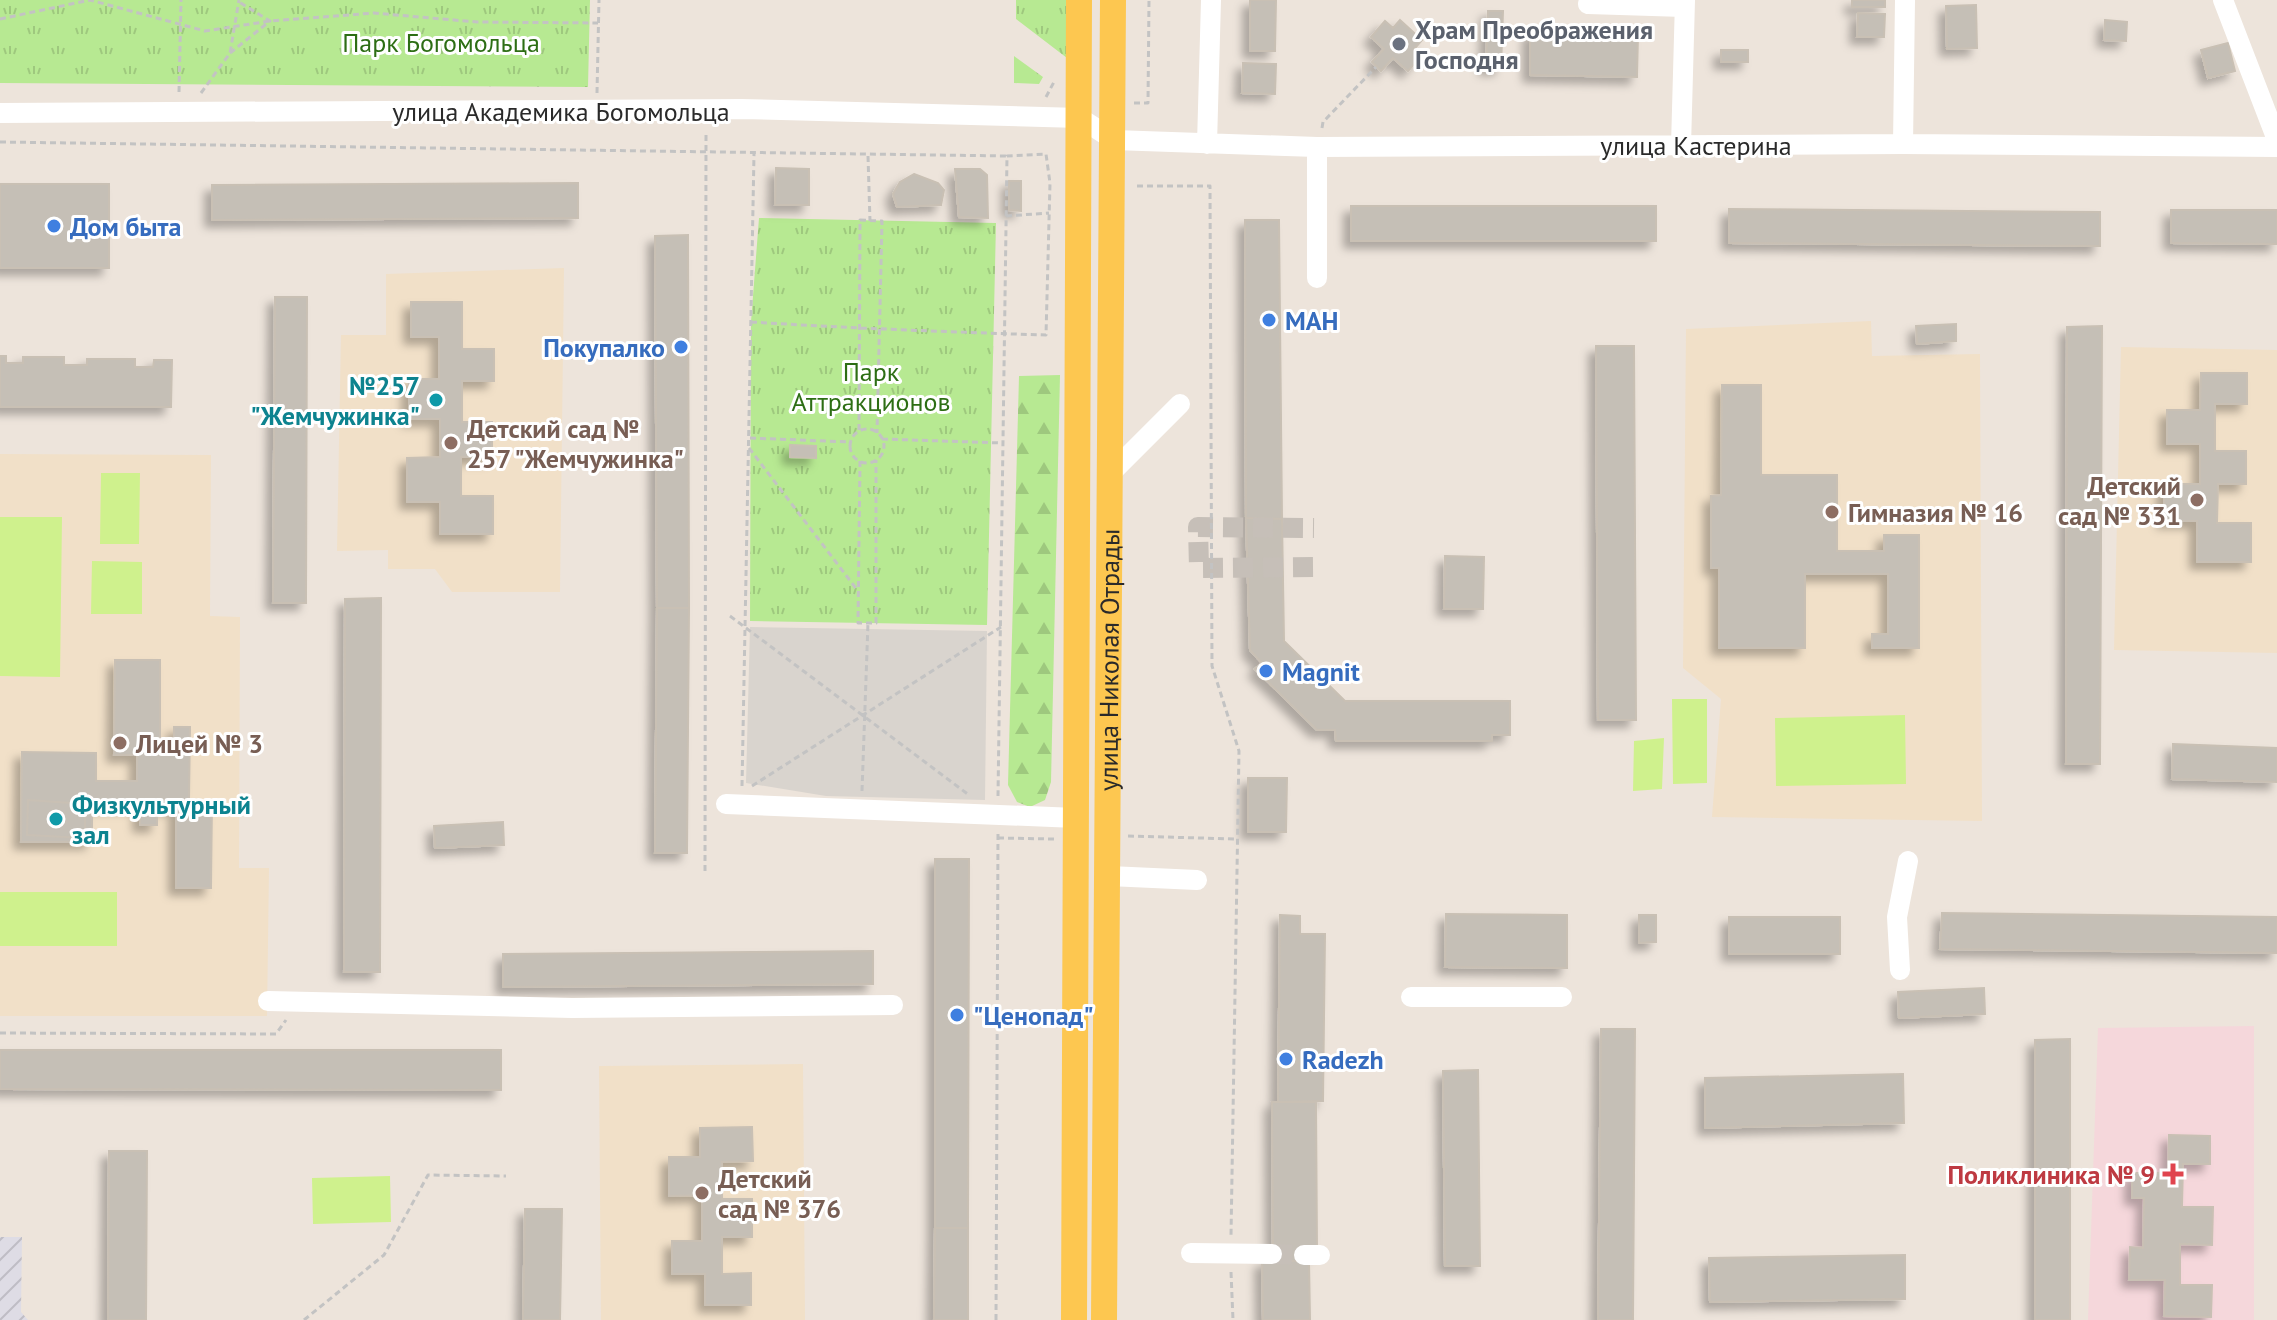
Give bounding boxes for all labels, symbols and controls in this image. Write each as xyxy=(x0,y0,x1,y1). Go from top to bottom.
place label: Храм Преображения Господня xyxy=(1415,13,1653,76)
park label: Парк Богомольца xyxy=(342,26,540,59)
marker: Храм Преображения Господня xyxy=(1390,35,1408,53)
street label: улица Академика Богомольца xyxy=(392,95,730,128)
street label: улица Кастерина xyxy=(1600,129,1792,162)
place label: Дом быта xyxy=(70,210,181,243)
marker: Дом быта xyxy=(45,217,63,235)
place label: МАН xyxy=(1285,304,1338,337)
marker: МАН xyxy=(1260,311,1278,329)
place label: Покупалко xyxy=(543,331,665,364)
marker: Покупалко xyxy=(672,338,690,356)
park label: Парк Аттракционов xyxy=(791,355,951,418)
place label: №257 "Жемчужинка" xyxy=(250,369,420,432)
marker: №257 "Жемчужинка" xyxy=(427,391,445,409)
place label: Детский сад № 257 "Жемчужинка" xyxy=(467,412,684,475)
marker: Детский сад № 257 "Жемчужинка" xyxy=(442,434,460,452)
place label: Детский сад № 331 xyxy=(2058,469,2181,532)
marker: Детский сад № 331 xyxy=(2188,491,2206,509)
place label: Гимназия № 16 xyxy=(1848,496,2023,529)
marker: Гимназия № 16 xyxy=(1823,503,1841,521)
street label: улица Николая Отрады xyxy=(1091,529,1126,791)
place label: Magnit xyxy=(1282,655,1360,688)
marker: Magnit xyxy=(1257,662,1275,680)
place label: Лицей № 3 xyxy=(135,727,263,760)
marker: Лицей № 3 xyxy=(111,734,129,752)
place label: Физкультурный зал xyxy=(72,788,251,851)
marker: Физкультурный зал xyxy=(47,810,65,828)
place label: "Ценопад" xyxy=(973,999,1094,1032)
marker: "Ценопад" xyxy=(948,1006,966,1024)
place label: Radezh xyxy=(1302,1043,1384,1076)
marker: Radezh xyxy=(1277,1050,1295,1068)
place label: Поликлиника № 9 xyxy=(1947,1158,2155,1191)
place label: Детский сад № 376 xyxy=(718,1162,841,1225)
marker: Поликлиника № 9 xyxy=(2162,1163,2184,1185)
marker: Детский сад № 376 xyxy=(693,1184,711,1202)

